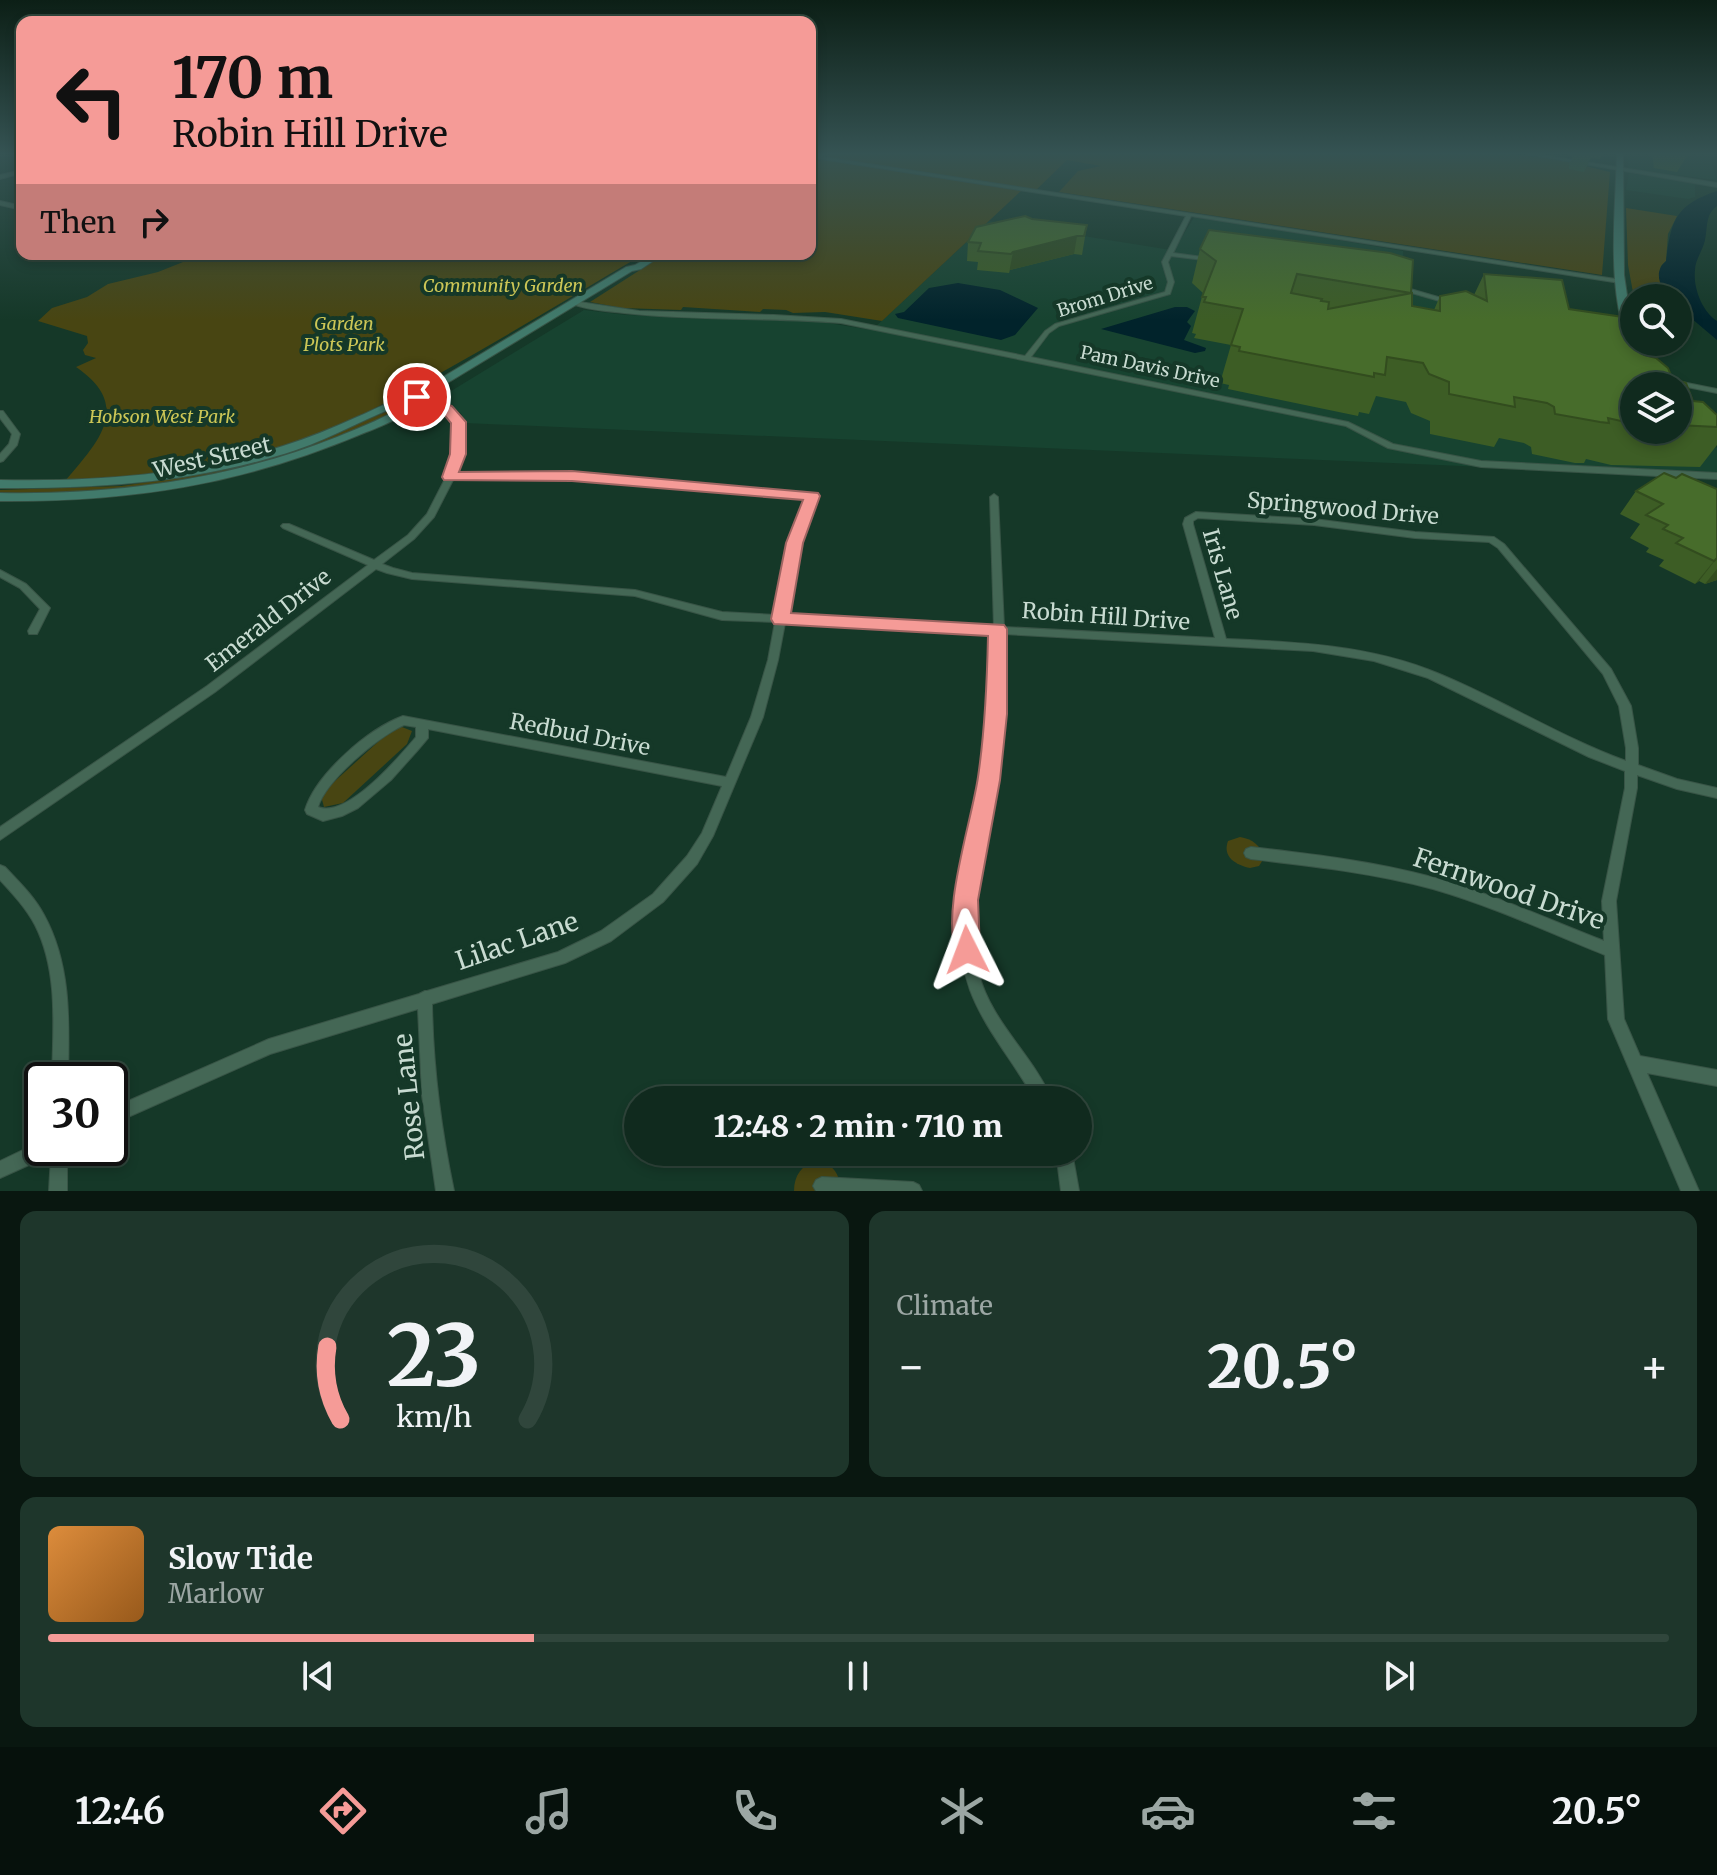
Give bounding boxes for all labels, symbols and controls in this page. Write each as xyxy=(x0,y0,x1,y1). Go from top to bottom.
text: 170 m xyxy=(172,43,333,113)
icon: left xyxy=(40,48,144,152)
text: Robin Hill Drive xyxy=(172,112,448,157)
icon: right xyxy=(132,200,176,244)
text: Then xyxy=(40,203,116,241)
street label: Brom Drive xyxy=(1054,271,1156,322)
park label: Community Garden xyxy=(423,274,583,297)
map controls xyxy=(1620,284,1692,444)
button: search xyxy=(1620,284,1692,356)
park label: Garden Plots Park xyxy=(303,312,385,356)
street label: Pam Davis Drive xyxy=(1078,341,1222,393)
pin xyxy=(383,363,451,431)
button: layers xyxy=(1620,372,1692,444)
icon: arrive xyxy=(395,375,439,419)
park label: Hobson West Park xyxy=(88,405,235,428)
street label: West Street xyxy=(149,430,274,484)
street label: Springwood Drive xyxy=(1246,486,1440,530)
street label: Iris Lane xyxy=(1197,525,1249,623)
street label: Emerald Drive xyxy=(200,562,336,678)
street label: Robin Hill Drive xyxy=(1021,596,1191,636)
street label: Redbud Drive xyxy=(507,707,653,761)
street label: Fernwood Drive xyxy=(1409,840,1609,937)
street label: Lilac Lane xyxy=(451,904,582,977)
position arrow xyxy=(925,908,1009,992)
street label: Rose Lane xyxy=(385,1032,432,1162)
speed limit sign: 30 xyxy=(24,1062,128,1166)
text: 12:48 · 2 min · 710 m xyxy=(713,1107,1003,1145)
text: Climate xyxy=(897,1289,993,1322)
text: 23 xyxy=(387,1304,481,1409)
text: 20.5° xyxy=(1207,1329,1359,1404)
text: − xyxy=(897,1339,926,1394)
text: + xyxy=(1640,1339,1669,1394)
text: km/h xyxy=(396,1399,472,1435)
text: Slow Tide xyxy=(168,1539,313,1577)
text: Marlow xyxy=(168,1577,264,1610)
icon: previous xyxy=(296,1654,340,1698)
icon: pause xyxy=(836,1654,880,1698)
icon: next xyxy=(1377,1654,1421,1698)
icon: directions xyxy=(315,1783,371,1839)
icon: music xyxy=(521,1783,577,1839)
icon: phone xyxy=(727,1783,783,1839)
icon: climate xyxy=(934,1783,990,1839)
icon: car xyxy=(1140,1783,1196,1839)
icon: filters xyxy=(1346,1783,1402,1839)
text: 12:46 xyxy=(75,1789,165,1834)
text: 20.5° xyxy=(1552,1789,1642,1834)

